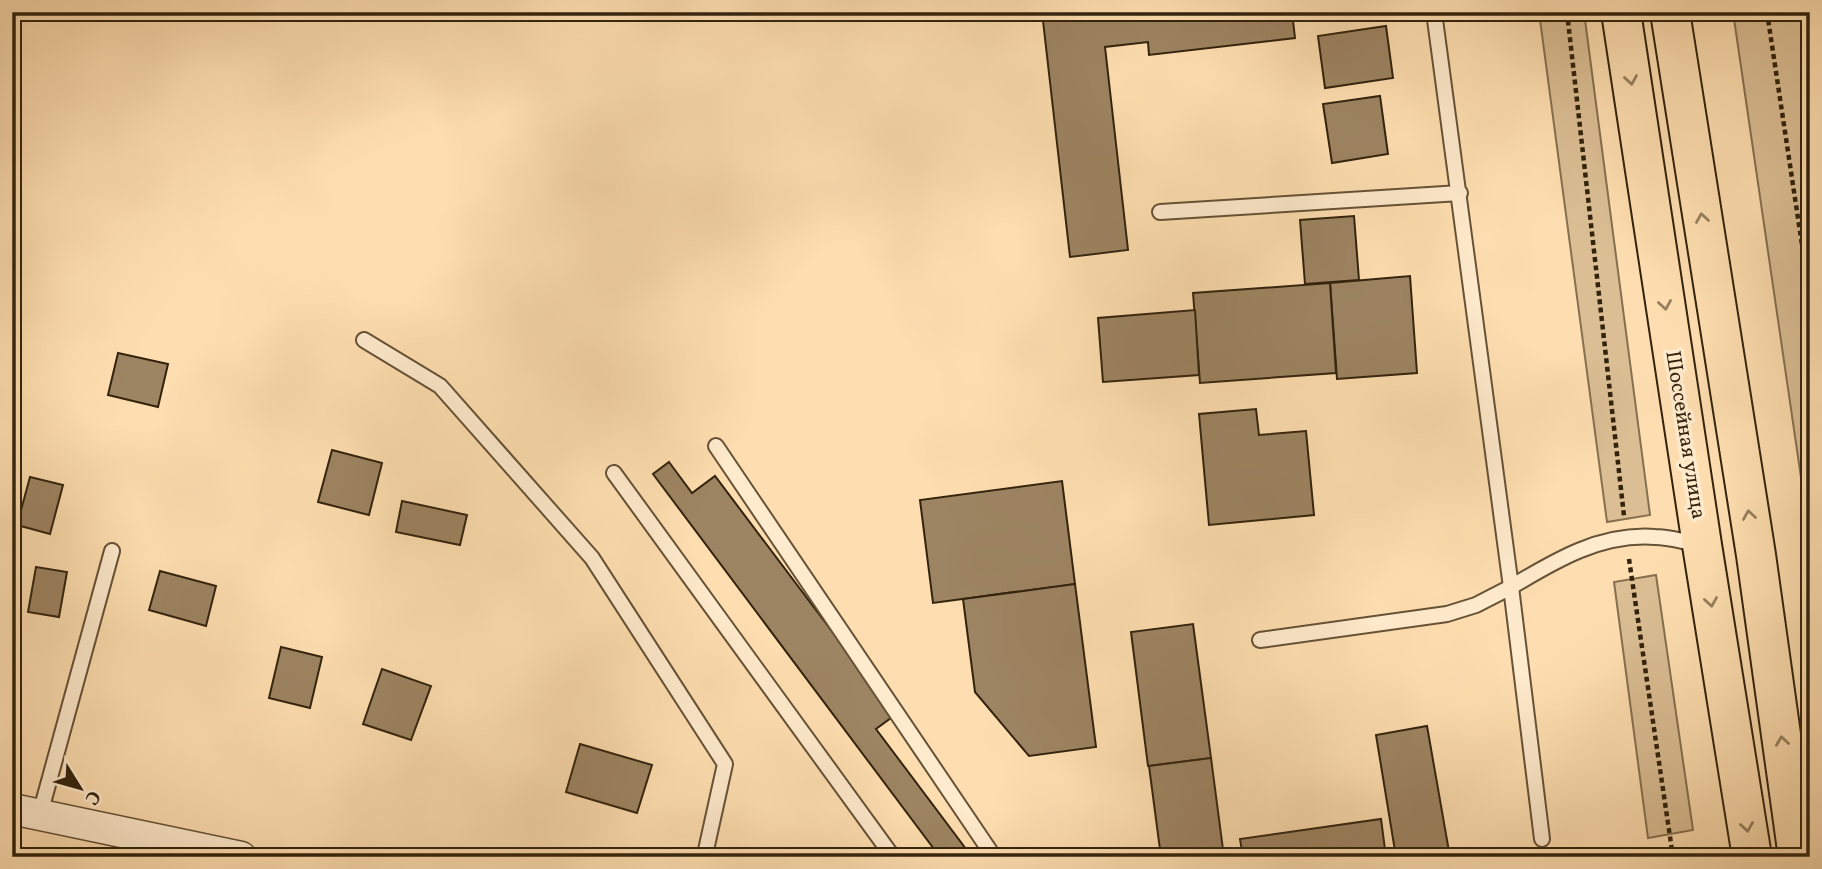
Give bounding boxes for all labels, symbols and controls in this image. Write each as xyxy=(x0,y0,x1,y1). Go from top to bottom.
one-way arrow xyxy=(1623,74,1638,86)
one-way arrow xyxy=(1695,212,1710,224)
one-way arrow xyxy=(1658,299,1673,311)
street label: Шоссейная улица xyxy=(1657,349,1713,521)
one-way arrow xyxy=(1742,510,1757,521)
one-way arrow xyxy=(1703,596,1718,608)
one-way arrow xyxy=(1775,735,1790,746)
north arrow xyxy=(46,754,116,824)
text: С xyxy=(78,784,106,810)
one-way arrow xyxy=(1739,821,1754,833)

